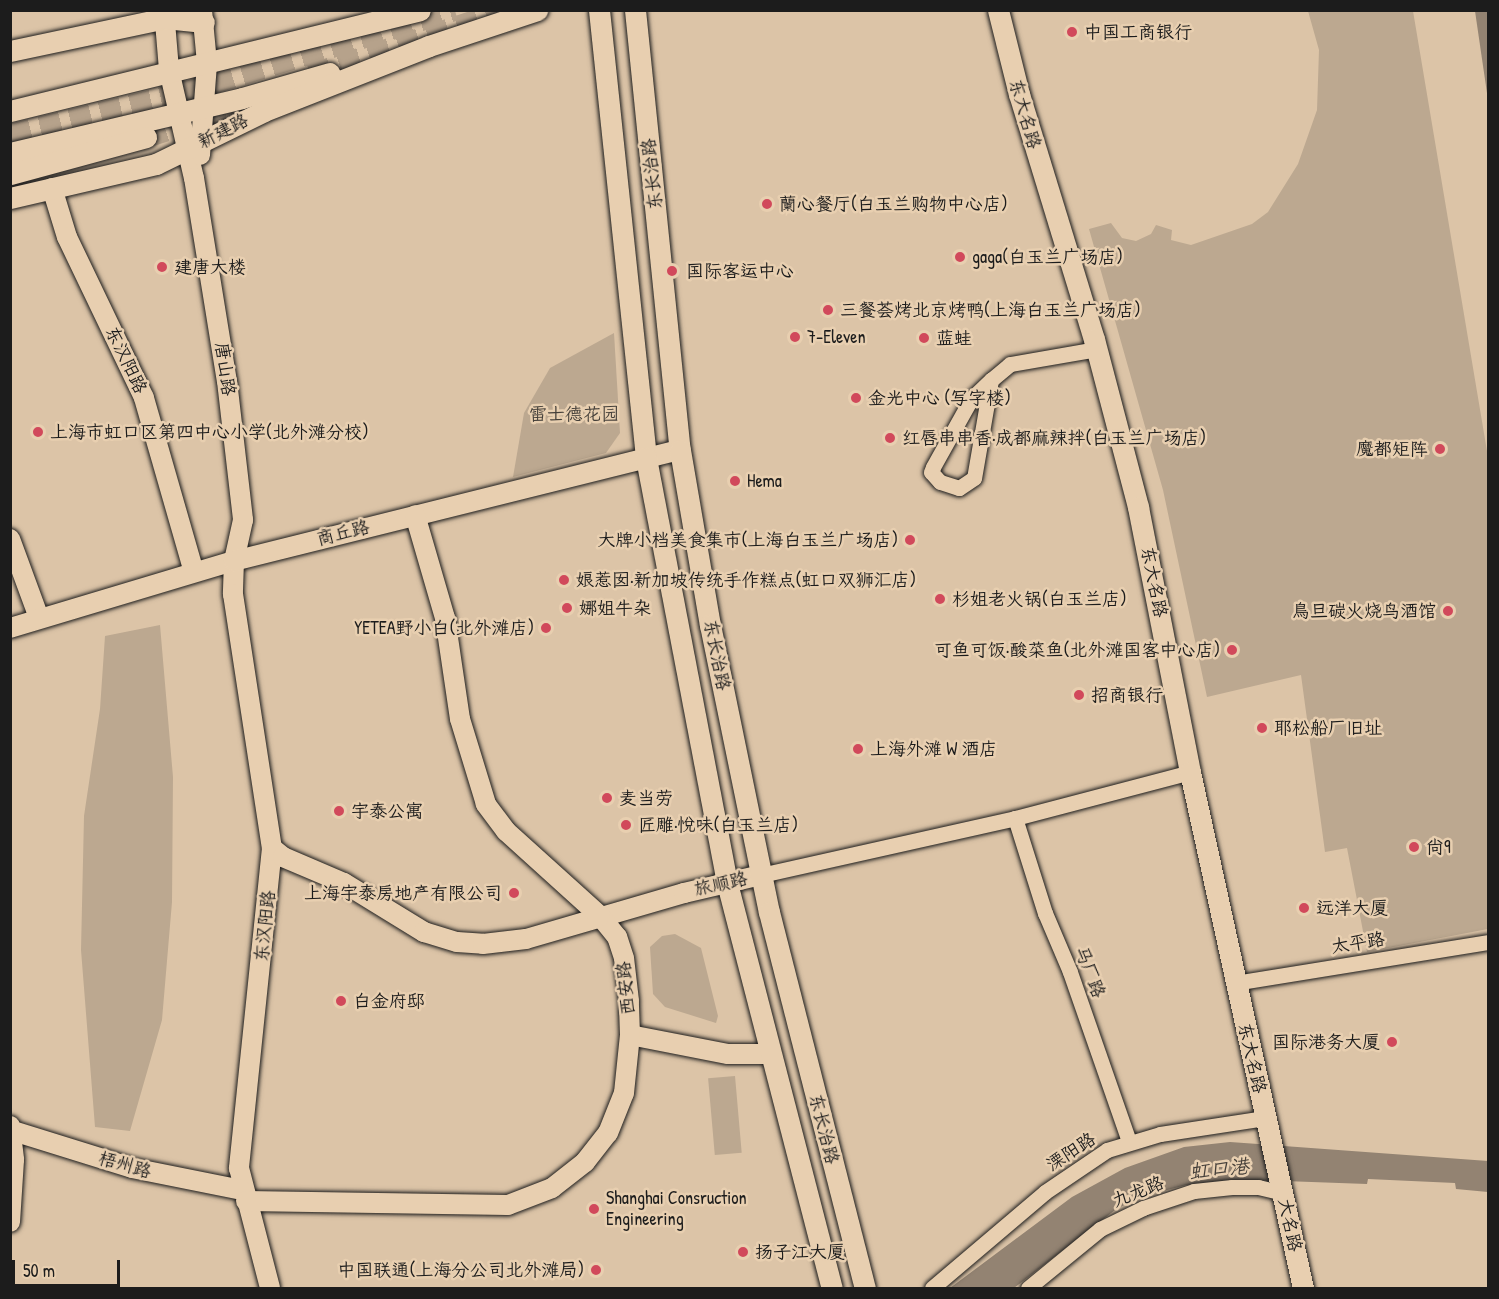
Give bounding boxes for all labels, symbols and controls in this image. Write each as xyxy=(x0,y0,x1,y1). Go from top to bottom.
place label: 中国工商银行 xyxy=(1084,21,1192,43)
marker: 中国工商银行 xyxy=(1065,25,1079,39)
street label: 东大名路 xyxy=(1005,76,1045,152)
street label: 新建路 xyxy=(194,109,252,153)
street label: 东长治路 xyxy=(637,137,667,211)
place label: 蘭心餐厅(白玉兰购物中心店) xyxy=(779,193,1008,215)
marker: 蘭心餐厅(白玉兰购物中心店) xyxy=(760,197,774,211)
place label: gaga(白玉兰广场店) xyxy=(972,246,1123,268)
marker: gaga(白玉兰广场店) xyxy=(953,250,967,264)
place label: 建唐大楼 xyxy=(174,256,246,278)
marker: 建唐大楼 xyxy=(155,260,169,274)
place label: 国际客运中心 xyxy=(686,260,794,282)
marker: 国际客运中心 xyxy=(663,262,681,280)
place label: 三餐荟烤北京烤鸭(上海白玉兰广场店) xyxy=(840,299,1141,321)
marker: 三餐荟烤北京烤鸭(上海白玉兰广场店) xyxy=(821,303,835,317)
street label: 东汉阳路 xyxy=(101,323,151,397)
place label: 7-Eleven xyxy=(807,326,866,348)
place label: 蓝蛙 xyxy=(936,327,972,349)
marker: 7-Eleven xyxy=(788,330,802,344)
marker: 蓝蛙 xyxy=(917,331,931,345)
street label: 唐山路 xyxy=(211,341,239,397)
place label: 金光中心 (写字楼) xyxy=(868,387,1011,409)
marker: 金光中心 (写字楼) xyxy=(849,391,863,405)
park label: 雷士德花园 xyxy=(529,403,619,425)
place label: 上海市虹口区第四中心小学(北外滩分校) xyxy=(50,421,369,443)
marker: 上海市虹口区第四中心小学(北外滩分校) xyxy=(31,425,45,439)
place label: 红唇串串香·成都麻辣拌(白玉兰广场店) xyxy=(902,427,1206,449)
marker: 红唇串串香·成都麻辣拌(白玉兰广场店) xyxy=(883,431,897,445)
place label: 魔都矩阵 xyxy=(1356,438,1428,460)
marker: 魔都矩阵 xyxy=(1433,442,1447,456)
place label: Hema xyxy=(747,470,782,492)
marker: Hema xyxy=(728,474,742,488)
street label: 商丘路 xyxy=(314,516,372,550)
place label: 大牌小档美食集市(上海白玉兰广场店) xyxy=(597,529,898,551)
marker: 大牌小档美食集市(上海白玉兰广场店) xyxy=(903,533,917,547)
street label: 东大名路 xyxy=(1137,545,1171,619)
place label: 娘惹囡·新加坡传统手作糕点(虹口双狮汇店) xyxy=(576,569,916,591)
marker: 娘惹囡·新加坡传统手作糕点(虹口双狮汇店) xyxy=(557,573,571,587)
place label: 杉姐老火锅(白玉兰店) xyxy=(952,588,1127,610)
marker: 杉姐老火锅(白玉兰店) xyxy=(933,592,947,606)
place label: 娜姐牛杂 xyxy=(579,597,651,619)
place label: 鳥旦碳火烧鸟酒馆 xyxy=(1292,600,1436,622)
marker: 娜姐牛杂 xyxy=(560,601,574,615)
marker: 鳥旦碳火烧鸟酒馆 xyxy=(1441,604,1455,618)
place label: YETEA野小白(北外滩店) xyxy=(354,617,534,639)
street label: 东长治路 xyxy=(700,618,734,692)
marker: YETEA野小白(北外滩店) xyxy=(539,621,553,635)
place label: 可鱼可饭·酸菜鱼(北外滩国客中心店) xyxy=(934,639,1220,661)
marker: 可鱼可饭·酸菜鱼(北外滩国客中心店) xyxy=(1225,643,1239,657)
place label: 招商银行 xyxy=(1091,684,1163,706)
marker: 招商银行 xyxy=(1072,688,1086,702)
place label: 耶松船厂旧址 xyxy=(1274,717,1382,739)
marker: 耶松船厂旧址 xyxy=(1255,721,1269,735)
place label: 上海外滩 W 酒店 xyxy=(870,738,997,760)
marker: 上海外滩 W 酒店 xyxy=(851,742,865,756)
place label: 麦当劳 xyxy=(619,787,673,809)
marker: 麦当劳 xyxy=(600,791,614,805)
place label: 宇泰公寓 xyxy=(351,800,423,822)
marker: 宇泰公寓 xyxy=(332,804,346,818)
place label: 匠雕·悦味(白玉兰店) xyxy=(638,814,798,836)
marker: 匠雕·悦味(白玉兰店) xyxy=(619,818,633,832)
place label: 尚9 xyxy=(1426,836,1451,858)
marker: 尚9 xyxy=(1407,840,1421,854)
street label: 旅顺路 xyxy=(692,867,750,901)
place label: 上海宇泰房地产有限公司 xyxy=(304,882,502,904)
marker: 上海宇泰房地产有限公司 xyxy=(507,886,521,900)
street label: 东汉阳路 xyxy=(250,889,280,963)
place label: 远洋大厦 xyxy=(1316,897,1388,919)
marker: 远洋大厦 xyxy=(1297,901,1311,915)
street label: 太平路 xyxy=(1330,928,1386,958)
street label: 马厂路 xyxy=(1070,943,1110,1001)
street label: 西安路 xyxy=(612,960,640,1016)
place label: 白金府邸 xyxy=(353,990,425,1012)
marker: 白金府邸 xyxy=(334,994,348,1008)
street label: 东大名路 xyxy=(1233,1020,1271,1096)
place label: 国际港务大厦 xyxy=(1272,1031,1380,1053)
marker: 国际港务大厦 xyxy=(1385,1035,1399,1049)
street label: 东长治路 xyxy=(805,1091,843,1167)
street label: 溧阳路 xyxy=(1042,1128,1100,1176)
street label: 梧州路 xyxy=(96,1147,154,1183)
water label: 虹口港 xyxy=(1188,1153,1250,1183)
street label: 九龙路 xyxy=(1109,1172,1167,1212)
place label: Shanghai Consruction Engineering xyxy=(606,1188,747,1230)
street label: 大名路 xyxy=(1274,1196,1306,1254)
marker: Shanghai Consruction Engineering xyxy=(587,1202,601,1216)
place label: 扬子江大厦 xyxy=(755,1241,845,1263)
marker: 扬子江大厦 xyxy=(736,1245,750,1259)
scale bar xyxy=(15,1248,123,1286)
text: 50 m xyxy=(23,1258,55,1283)
place label: 中国联通(上海分公司北外滩局) xyxy=(337,1259,584,1281)
marker: 中国联通(上海分公司北外滩局) xyxy=(589,1263,603,1277)

